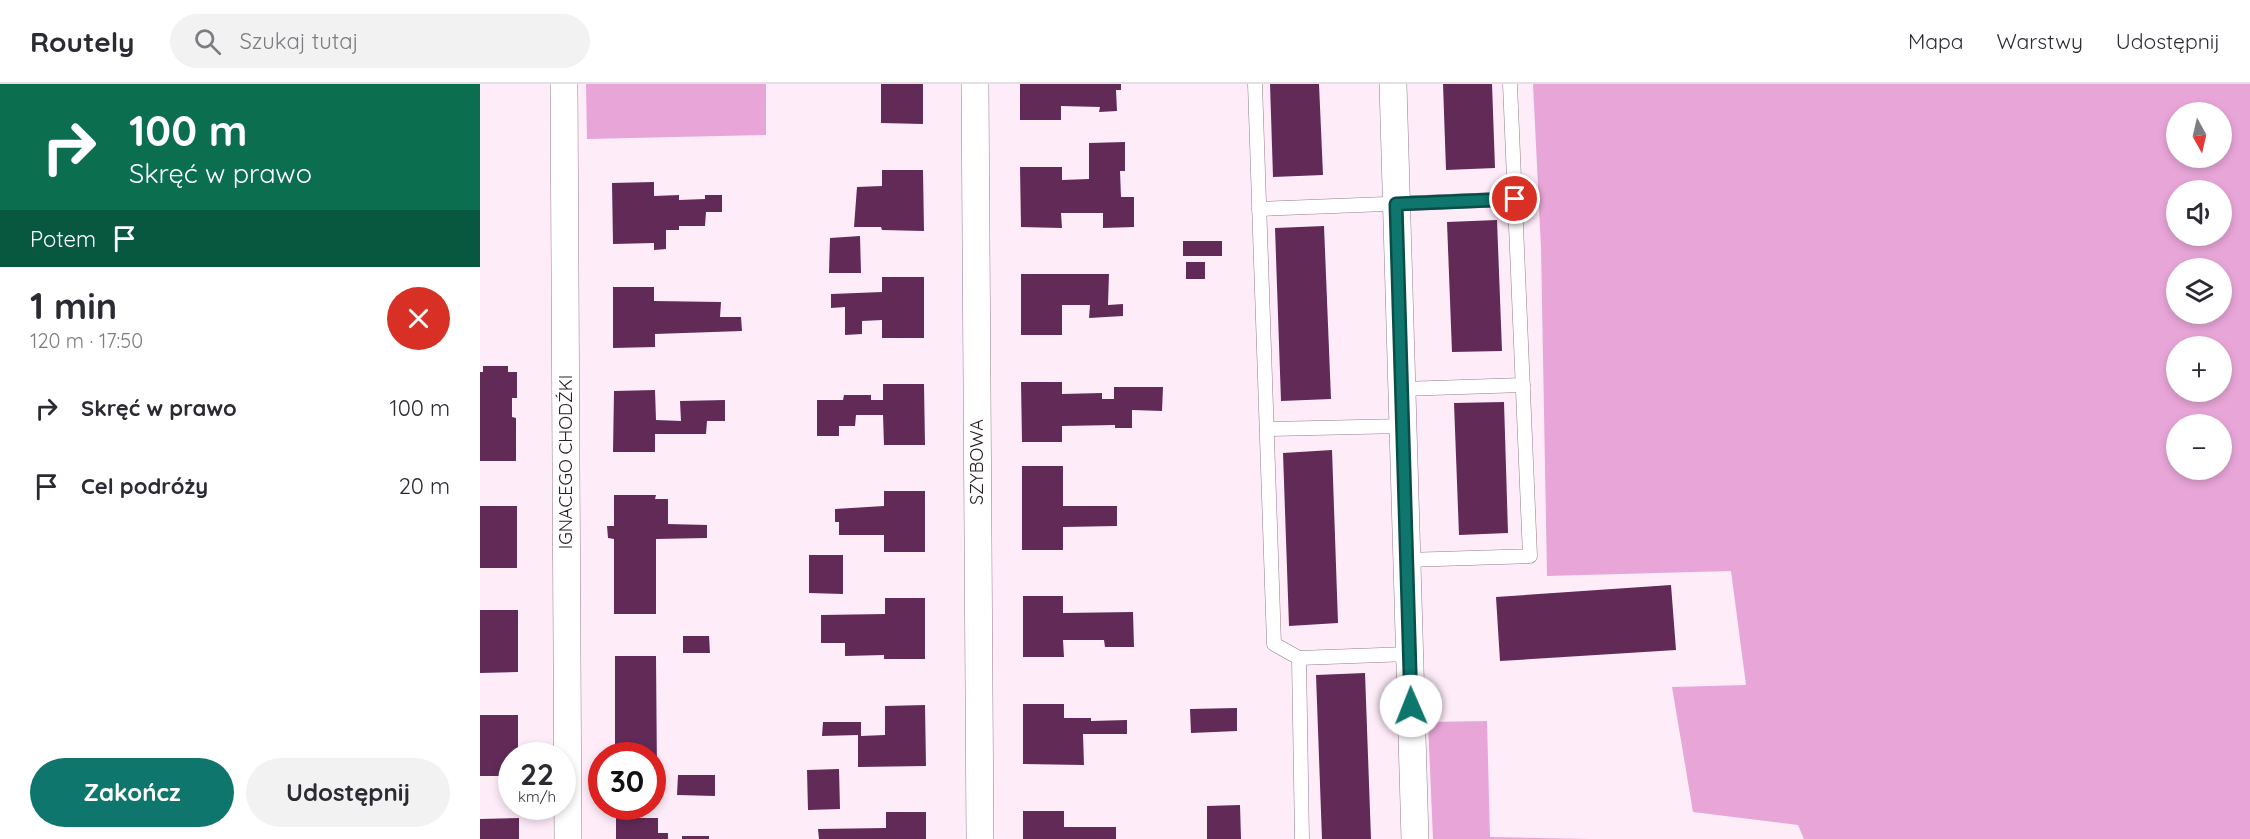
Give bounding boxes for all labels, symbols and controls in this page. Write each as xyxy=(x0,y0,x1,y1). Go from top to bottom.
search box xyxy=(170,14,590,68)
text: Routely xyxy=(30,24,134,59)
icon: search xyxy=(191,25,224,58)
text: Szukaj tutaj xyxy=(239,27,359,55)
text: Mapa xyxy=(1908,28,1963,54)
text: Warstwy xyxy=(1996,28,2083,54)
text: Udostępnij xyxy=(2116,28,2220,54)
north arrow xyxy=(2166,102,2232,168)
map controls xyxy=(2166,102,2232,480)
text: 100 m xyxy=(129,104,247,157)
icon: right xyxy=(30,108,108,186)
text: Skręć w prawo xyxy=(129,156,312,190)
pin xyxy=(1489,173,1540,224)
button: sound xyxy=(2166,180,2232,246)
icon: arrive xyxy=(1498,182,1531,215)
icon: arrive xyxy=(108,222,141,255)
text: Potem xyxy=(30,225,96,253)
button: layers xyxy=(2166,258,2232,324)
text: 1 min xyxy=(30,283,117,328)
button: close xyxy=(387,287,450,350)
text: 120 m · 17:50 xyxy=(30,328,143,353)
button: + xyxy=(2166,336,2232,402)
street label: IGNACEGO CHODŹKI xyxy=(554,375,577,549)
icon: right xyxy=(30,392,63,425)
text: Skręć w prawo xyxy=(81,394,237,422)
text: 100 m xyxy=(390,394,450,422)
button: − xyxy=(2166,414,2232,480)
street label: SZYBOWA xyxy=(965,419,988,505)
icon: arrive xyxy=(30,470,63,503)
text: Cel podróży xyxy=(81,472,208,500)
text: 20 m xyxy=(399,472,450,500)
position arrow xyxy=(1379,674,1443,738)
speed limit sign: 30 xyxy=(588,742,666,820)
text: 22 xyxy=(520,755,554,793)
button: Zakończ xyxy=(30,758,234,827)
button: Udostępnij xyxy=(246,758,450,827)
text: km/h xyxy=(518,787,556,806)

